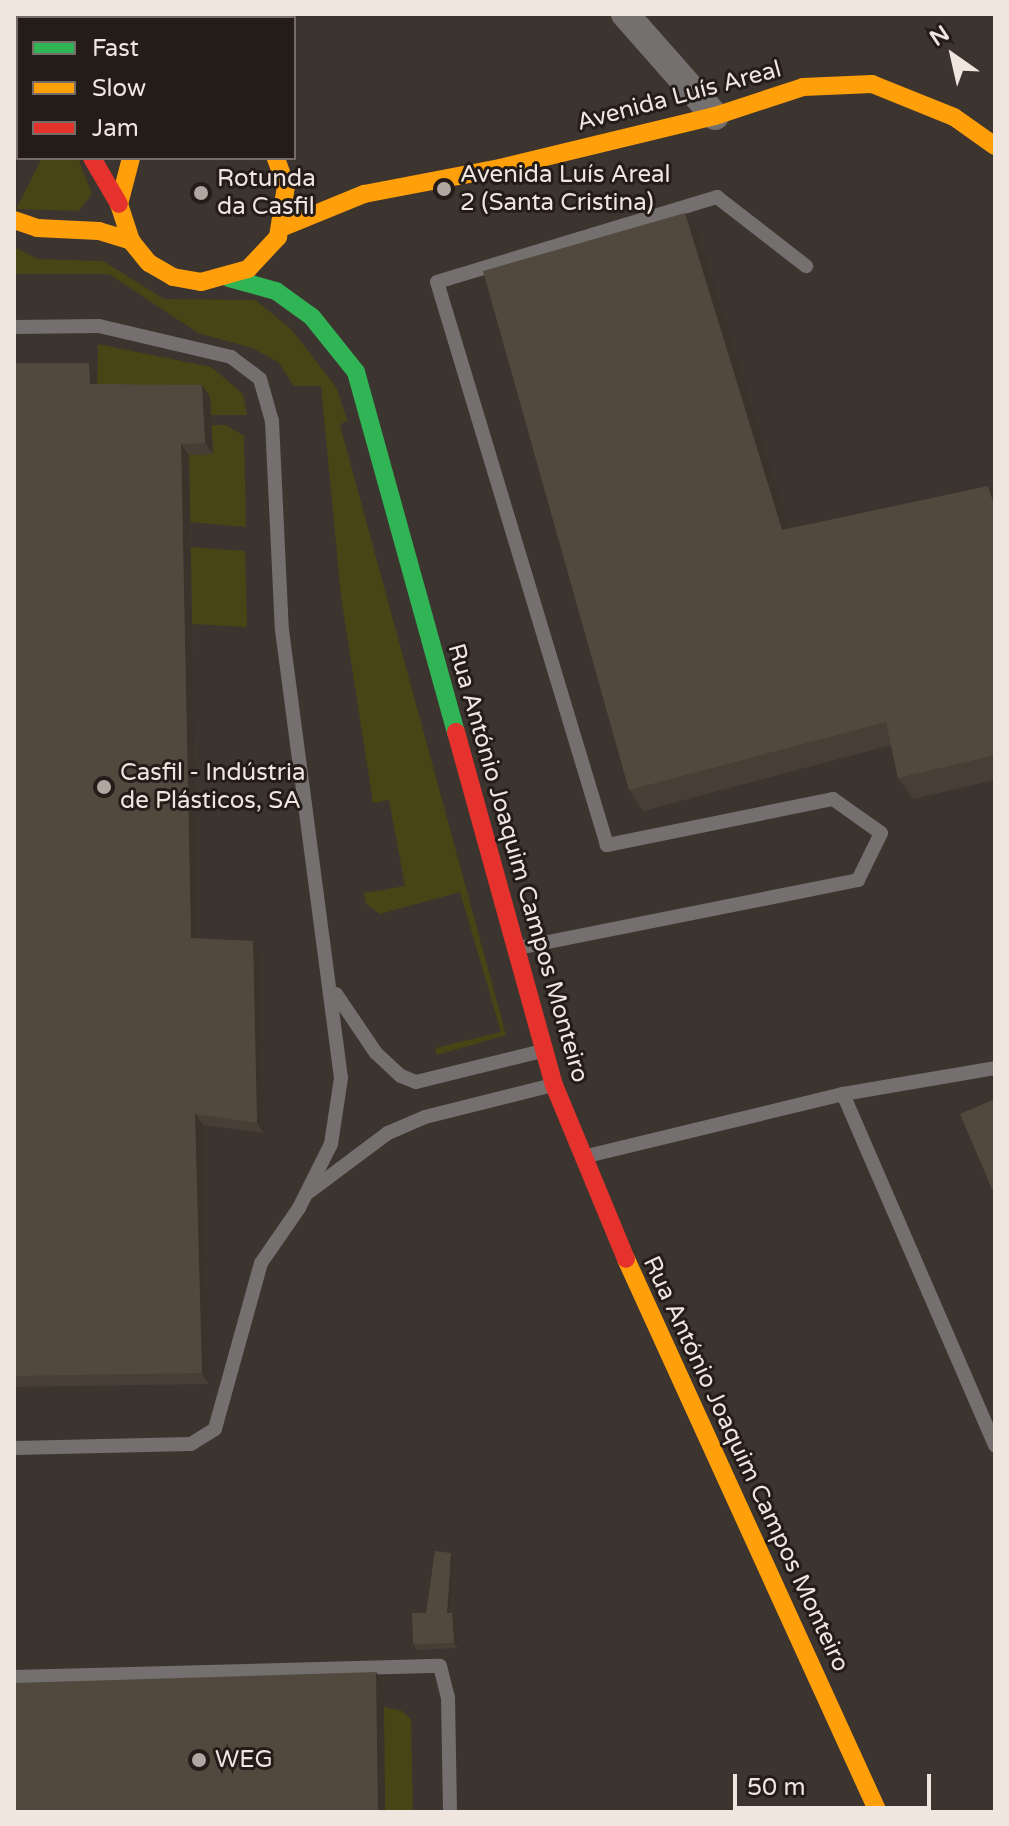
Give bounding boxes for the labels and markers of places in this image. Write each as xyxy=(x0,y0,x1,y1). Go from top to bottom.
place label: Avenida Luís Areal 2 (Santa Cristina) xyxy=(460,161,670,217)
place label: Rotunda da Casfil xyxy=(217,165,316,221)
marker: Avenida Luís Areal 2 (Santa Cristina) xyxy=(435,180,453,198)
marker: Rotunda da Casfil xyxy=(192,184,210,202)
place label: Casfil - Indústria de Plásticos, SA xyxy=(120,759,305,815)
marker: Casfil - Indústria de Plásticos, SA xyxy=(95,778,113,796)
place label: WEG xyxy=(215,1746,273,1774)
marker: WEG xyxy=(190,1751,208,1769)

